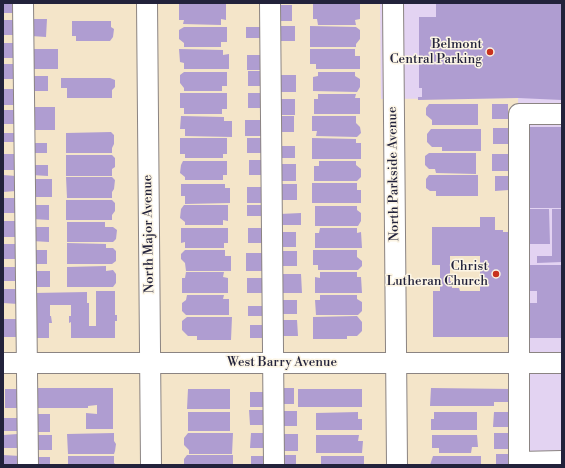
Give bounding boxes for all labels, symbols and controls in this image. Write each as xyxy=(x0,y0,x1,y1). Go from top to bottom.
place label: Belmont Central Parking xyxy=(390,37,482,68)
marker: Belmont Central Parking xyxy=(485,47,495,57)
street label: North Parkside Avenue xyxy=(385,106,403,242)
street label: North Major Avenue xyxy=(140,175,158,293)
place label: Christ Lutheran Church xyxy=(387,259,488,290)
marker: Christ Lutheran Church xyxy=(491,269,501,279)
street label: West Barry Avenue xyxy=(227,355,337,371)

